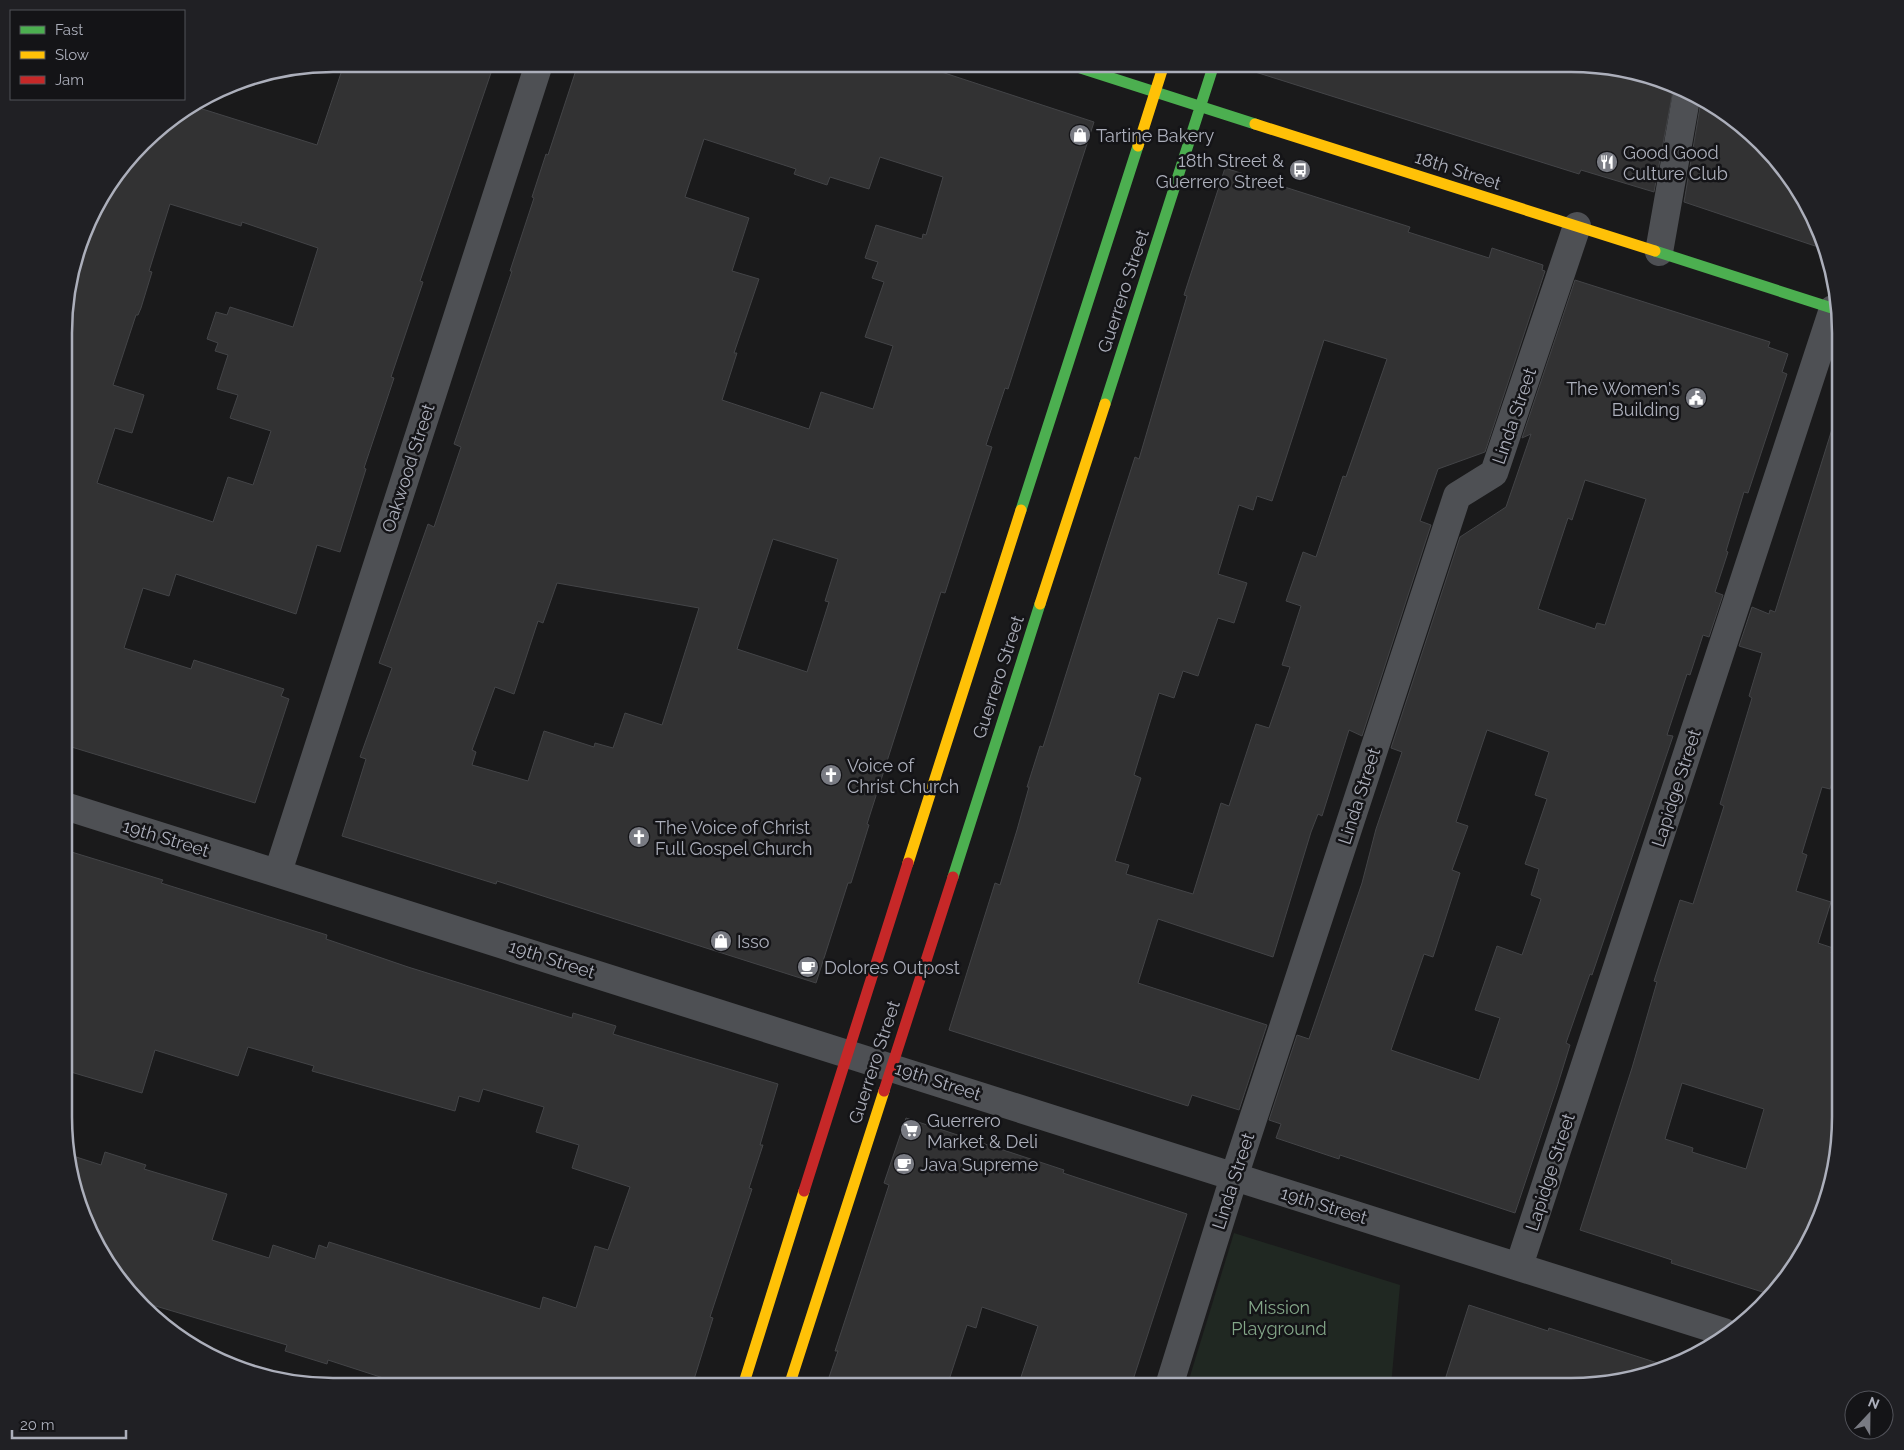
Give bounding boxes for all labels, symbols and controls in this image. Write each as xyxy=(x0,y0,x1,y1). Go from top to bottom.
legend xyxy=(10,10,185,100)
text: Fast xyxy=(55,21,83,39)
text: Slow xyxy=(55,46,89,64)
text: Jam xyxy=(55,71,84,89)
shop icon: Tartine Bakery xyxy=(1068,123,1092,147)
place label: Tartine Bakery xyxy=(1096,125,1215,146)
place label: Good Good Culture Club xyxy=(1623,142,1728,184)
street label: 18th Street xyxy=(1412,146,1504,194)
place label: 18th Street & Guerrero Street xyxy=(1156,150,1284,192)
restaurant icon: Good Good Culture Club xyxy=(1595,150,1619,174)
bus stop icon: 18th Street & Guerrero Street xyxy=(1288,158,1312,182)
street label: Guerrero Street xyxy=(1093,227,1153,355)
street label: Linda Street xyxy=(1488,365,1540,467)
place label: The Women's Building xyxy=(1566,378,1680,420)
public building icon: The Women's Building xyxy=(1684,386,1708,410)
street label: Oakwood Street xyxy=(377,401,439,535)
street label: Guerrero Street xyxy=(968,613,1028,741)
street label: Lapidge Street xyxy=(1647,726,1705,850)
street label: Linda Street xyxy=(1333,745,1385,847)
place label: Voice of Christ Church xyxy=(847,755,959,797)
church icon: Voice of Christ Church xyxy=(819,763,843,787)
street label: 19th Street xyxy=(120,815,212,861)
place label: The Voice of Christ Full Gospel Church xyxy=(655,817,812,859)
church icon: The Voice of Christ Full Gospel Church xyxy=(627,825,651,849)
shop icon: Isso xyxy=(709,929,733,953)
place label: Isso xyxy=(737,931,770,952)
street label: 19th Street xyxy=(506,935,598,983)
cafe icon: Dolores Outpost xyxy=(796,955,820,979)
place label: Dolores Outpost xyxy=(824,957,960,978)
street label: Guerrero Street xyxy=(844,998,904,1126)
street label: 19th Street xyxy=(892,1057,984,1105)
place label: Guerrero Market & Deli xyxy=(927,1110,1038,1152)
street label: Lapidge Street xyxy=(1521,1110,1579,1234)
supermarket icon: Guerrero Market & Deli xyxy=(899,1118,923,1142)
street label: Linda Street xyxy=(1207,1130,1259,1232)
cafe icon: Java Supreme xyxy=(892,1152,916,1176)
place label: Java Supreme xyxy=(920,1154,1039,1175)
street label: 19th Street xyxy=(1278,1182,1370,1228)
park label: Mission Playground xyxy=(1231,1297,1327,1339)
north arrow xyxy=(1844,1390,1894,1440)
text: N xyxy=(1866,1394,1882,1412)
scale bar xyxy=(12,1408,126,1440)
text: 20 m xyxy=(20,1416,55,1434)

